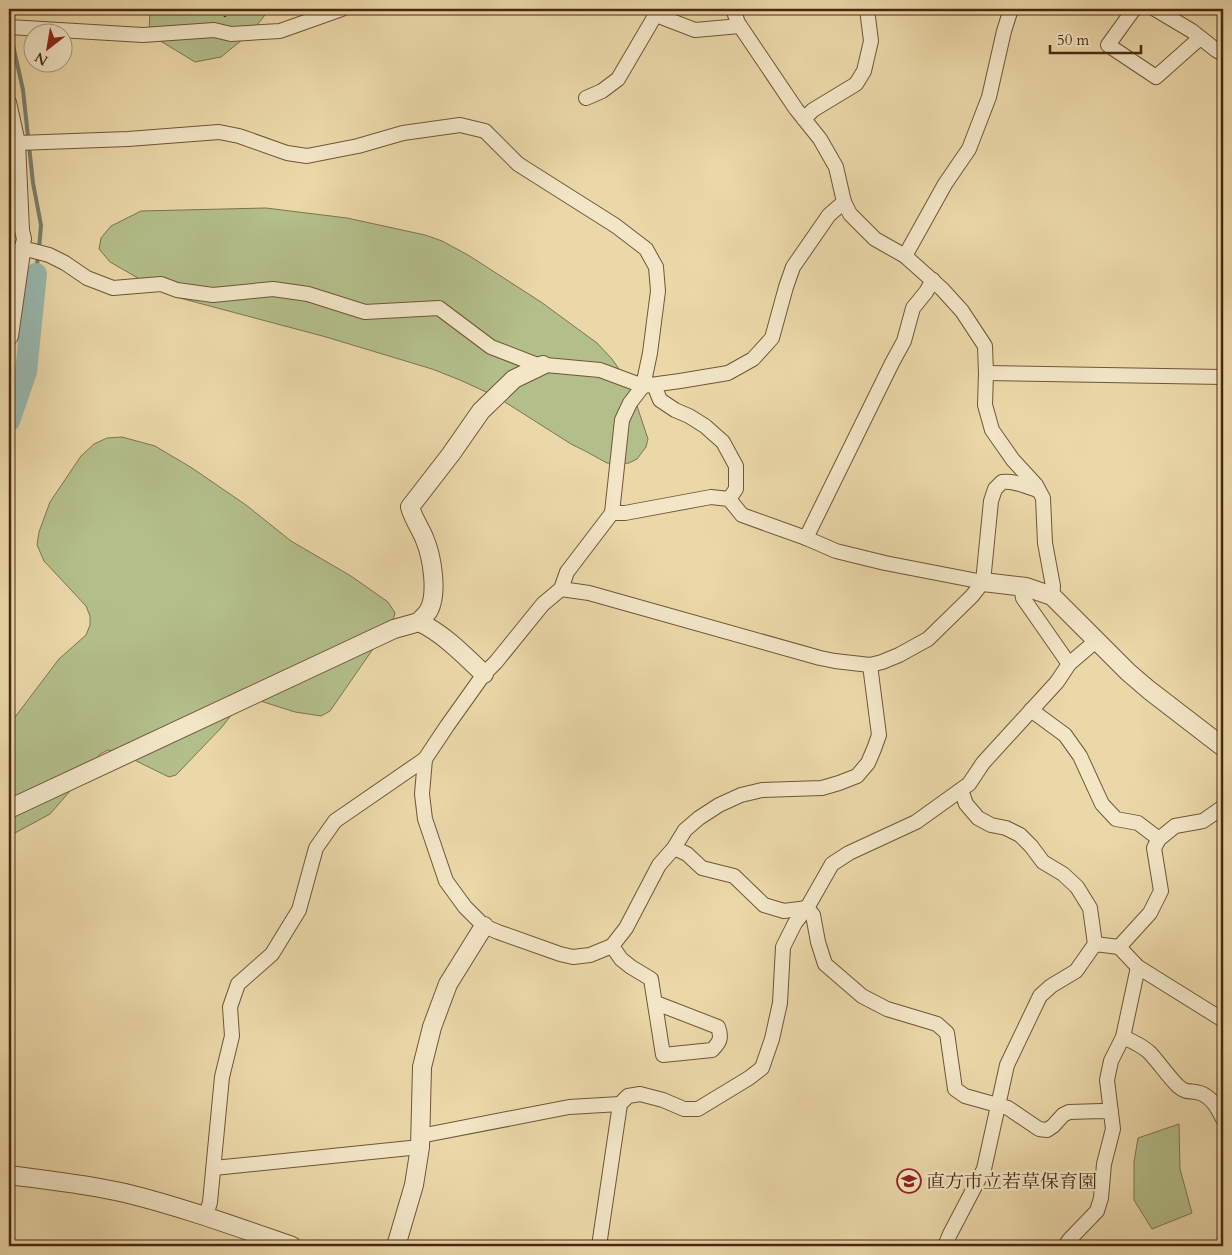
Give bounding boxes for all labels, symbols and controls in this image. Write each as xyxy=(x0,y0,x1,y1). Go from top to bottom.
north arrow xyxy=(22,22,72,72)
scale bar xyxy=(1050,22,1141,54)
text: 50 m xyxy=(1057,30,1089,50)
text: N xyxy=(31,47,52,70)
school or university icon: 直方市立若草保育園 xyxy=(896,1168,922,1194)
place label: 直方市立若草保育園 xyxy=(926,1169,1097,1195)

